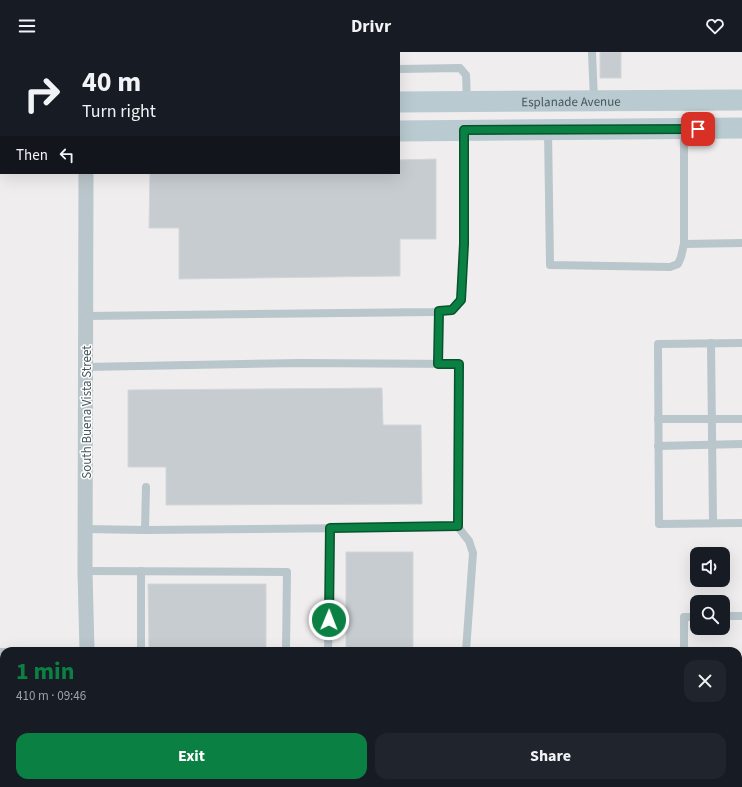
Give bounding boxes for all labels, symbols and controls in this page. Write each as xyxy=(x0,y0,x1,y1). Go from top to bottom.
text: Drivr xyxy=(351,14,391,39)
icon: menu xyxy=(16,15,38,37)
icon: heart xyxy=(704,15,726,37)
text: 40 m xyxy=(82,62,141,102)
icon: right xyxy=(16,68,68,120)
street label: Esplanade Avenue xyxy=(521,93,621,111)
text: Turn right xyxy=(82,99,156,124)
pin xyxy=(681,112,715,146)
icon: arrive xyxy=(687,118,709,140)
icon: left xyxy=(56,144,78,166)
text: Then xyxy=(16,145,48,166)
street label: South Buena Vista Street xyxy=(78,345,96,479)
map controls xyxy=(690,547,730,635)
button: sound xyxy=(690,547,730,587)
button: search xyxy=(690,595,730,635)
position arrow xyxy=(308,599,350,641)
text: 1 min xyxy=(16,654,74,689)
button: close xyxy=(684,660,726,702)
text: 410 m · 09:46 xyxy=(16,687,86,705)
button: Exit xyxy=(16,733,367,779)
button: Share xyxy=(375,733,726,779)

